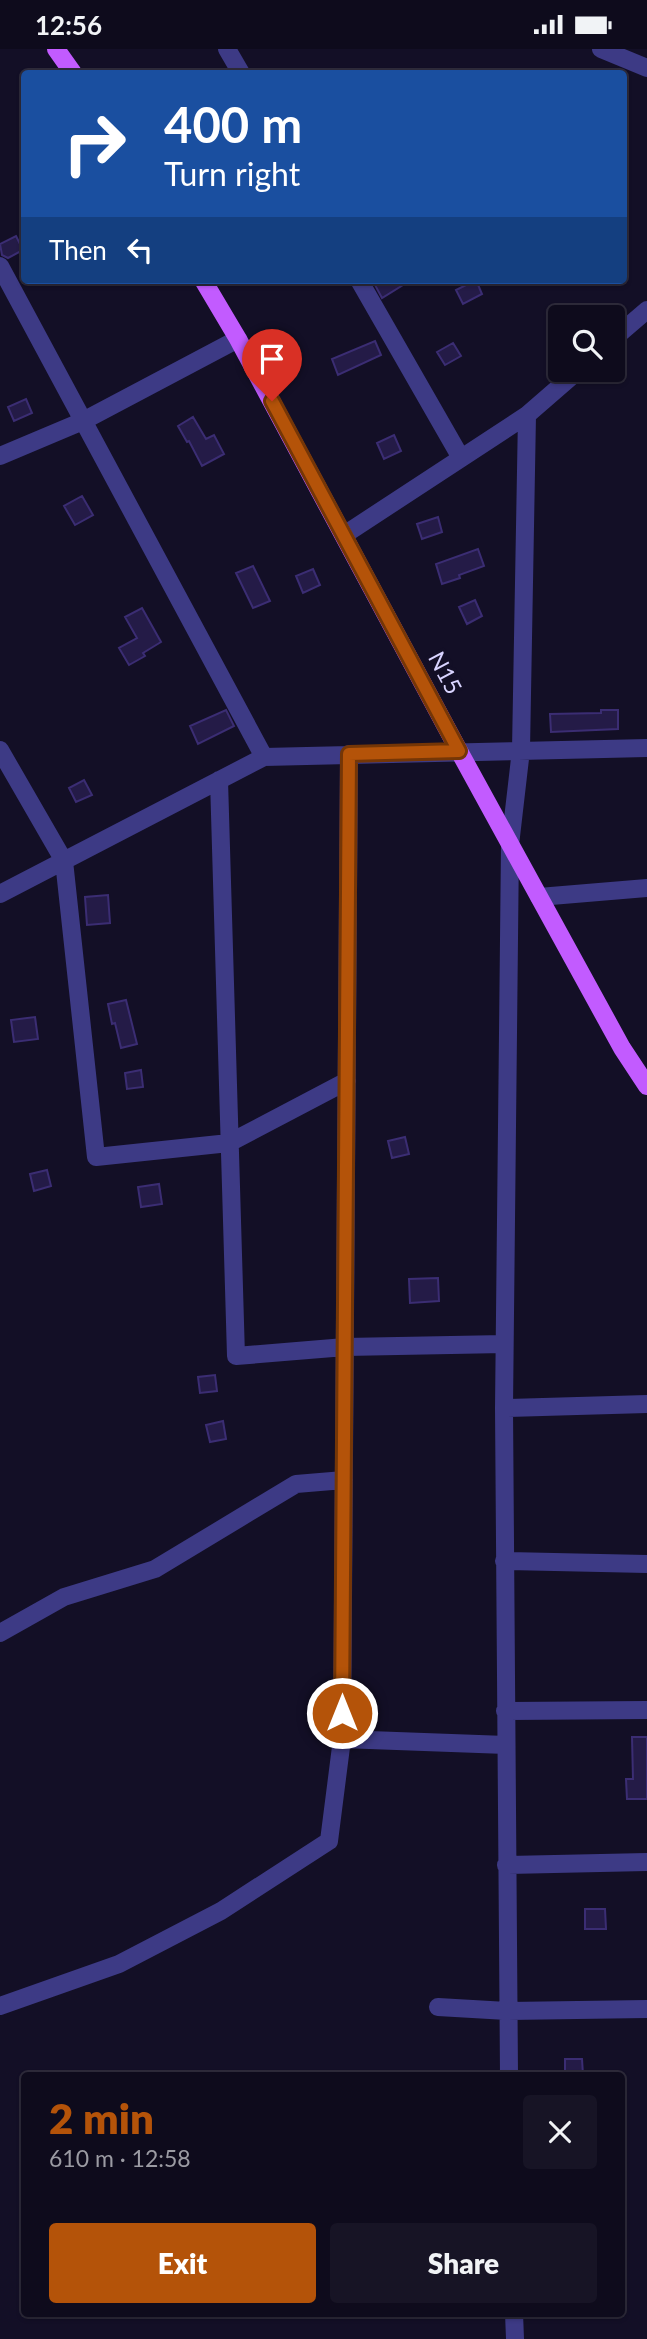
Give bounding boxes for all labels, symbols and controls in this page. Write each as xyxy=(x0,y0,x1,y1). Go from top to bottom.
text: 12:56 xyxy=(35,9,102,41)
text: 400 m xyxy=(164,95,302,153)
icon: right xyxy=(49,98,140,189)
text: Turn right xyxy=(164,154,300,193)
icon: left xyxy=(121,231,159,269)
text: Then xyxy=(49,234,107,266)
map controls xyxy=(548,305,625,382)
button: search xyxy=(548,305,625,382)
pin xyxy=(242,329,302,401)
icon: arrive xyxy=(253,340,291,378)
street label: N15 xyxy=(423,646,469,699)
position arrow xyxy=(305,1676,379,1750)
text: 2 min xyxy=(49,2093,154,2143)
button: close xyxy=(523,2095,597,2169)
text: 610 m · 12:58 xyxy=(49,2144,191,2172)
button: Exit xyxy=(49,2223,316,2303)
button: Share xyxy=(330,2223,597,2303)

